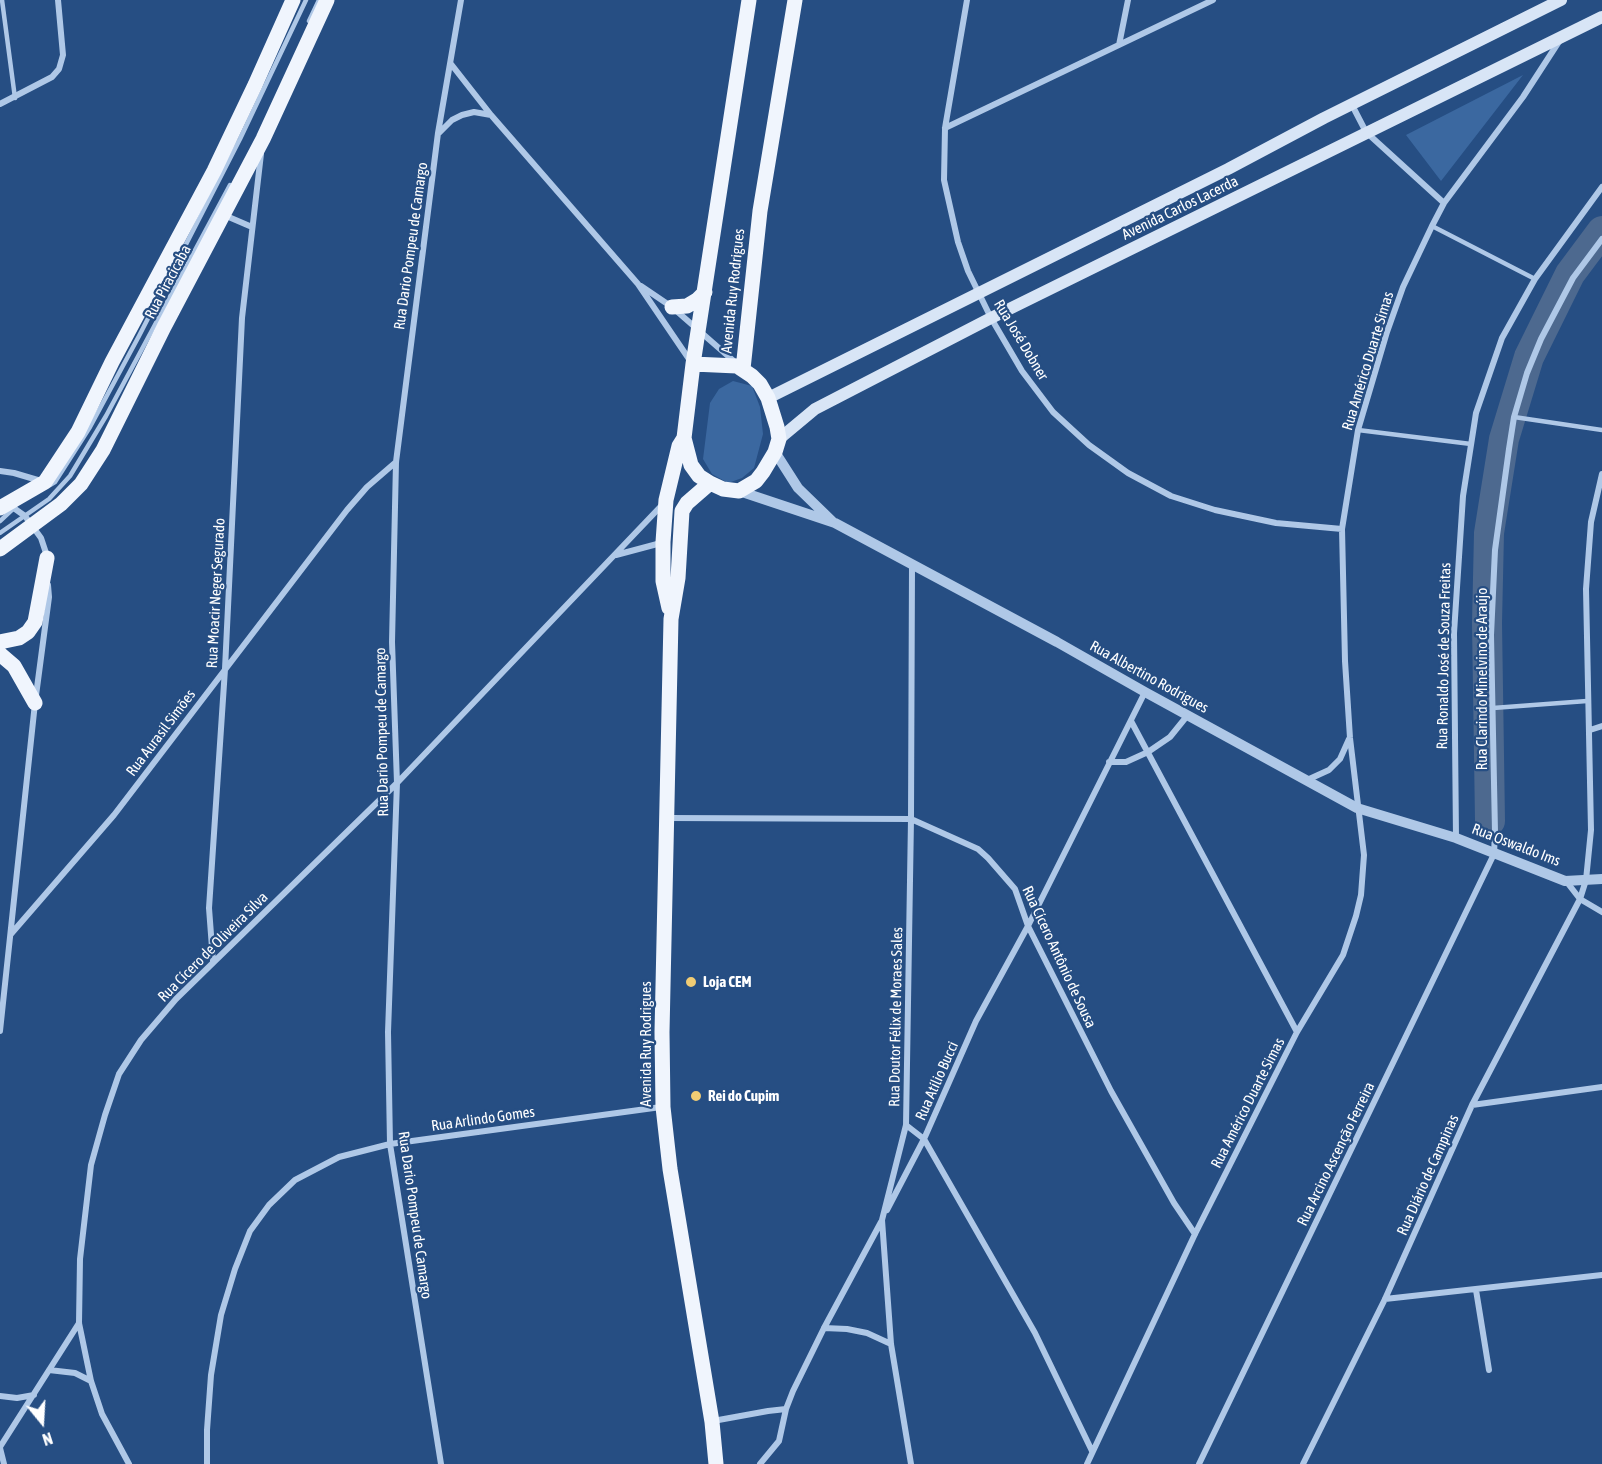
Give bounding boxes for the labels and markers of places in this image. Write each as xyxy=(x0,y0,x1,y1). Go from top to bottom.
place label: Loja CEM xyxy=(703,973,752,991)
marker: Loja CEM xyxy=(684,975,698,989)
place label: Rei do Cupim xyxy=(708,1087,779,1105)
marker: Rei do Cupim xyxy=(689,1089,703,1103)

